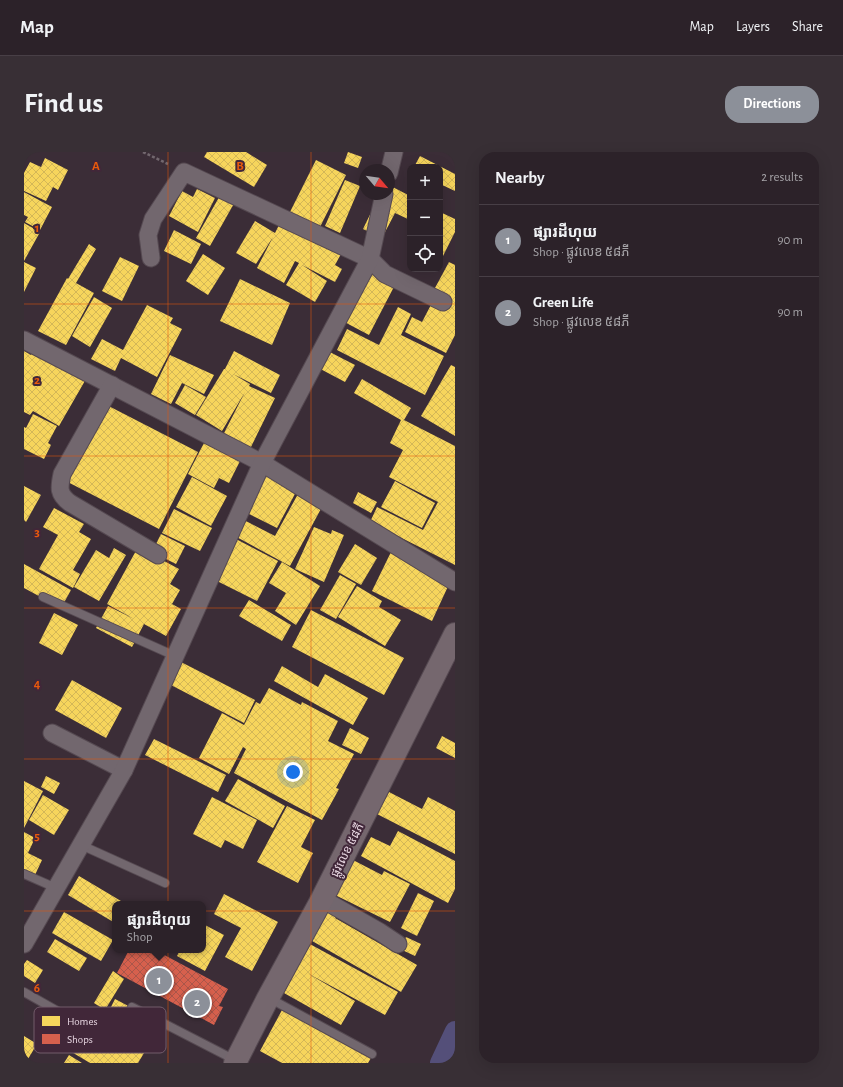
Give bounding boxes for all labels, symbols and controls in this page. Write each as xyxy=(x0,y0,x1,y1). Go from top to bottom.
text: Map xyxy=(20,18,54,37)
text: Map xyxy=(689,20,714,34)
text: Layers xyxy=(736,20,770,34)
text: Share xyxy=(792,20,823,34)
button: Directions xyxy=(725,86,819,123)
text: Find us xyxy=(24,90,103,118)
text: A xyxy=(92,160,100,173)
text: B xyxy=(236,160,244,173)
north arrow xyxy=(359,164,395,200)
map controls xyxy=(407,164,443,272)
button: + xyxy=(407,164,443,200)
text: Nearby xyxy=(495,169,545,186)
text: 2 results xyxy=(761,171,803,184)
button: − xyxy=(407,200,443,236)
text: 1 xyxy=(35,222,39,235)
text: ផ្សារដីហុយ xyxy=(533,225,597,240)
text: 1 xyxy=(506,234,510,247)
text: 90 m xyxy=(777,234,803,247)
button: locate xyxy=(407,236,443,272)
text: Shop · ផ្លូវលេខ ៥៨ភី xyxy=(533,246,630,259)
text: Green Life xyxy=(533,295,594,310)
text: 2 xyxy=(505,306,511,319)
text: 90 m xyxy=(777,306,803,319)
text: Shop · ផ្លូវលេខ ៥៨ភី xyxy=(533,316,630,329)
text: 2 xyxy=(34,374,40,387)
text: 3 xyxy=(34,526,40,539)
text: 4 xyxy=(34,678,41,691)
your location xyxy=(283,762,303,782)
street label: ផ្លូវលេខ ៥៨ភី xyxy=(328,821,370,881)
text: 5 xyxy=(34,830,40,843)
popup xyxy=(112,901,206,953)
text: ផ្សារដីហុយ xyxy=(127,913,191,928)
text: Shop xyxy=(127,931,153,944)
pin: 1 xyxy=(146,966,172,996)
text: 6 xyxy=(34,982,40,995)
pin: 2 xyxy=(184,988,210,1018)
legend xyxy=(34,1007,166,1053)
text: Homes xyxy=(67,1016,98,1027)
text: Shops xyxy=(67,1034,93,1045)

